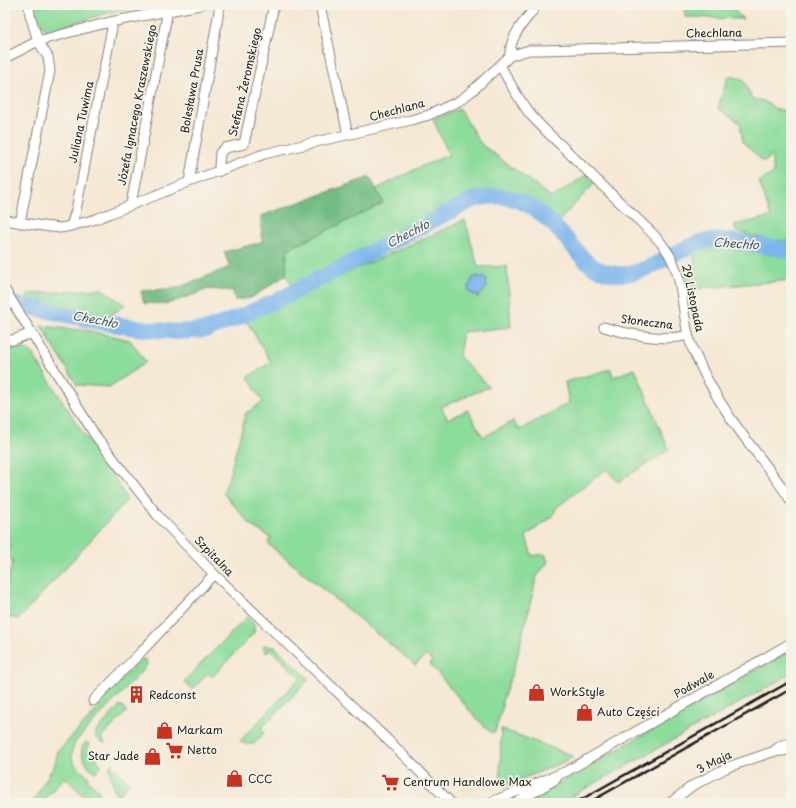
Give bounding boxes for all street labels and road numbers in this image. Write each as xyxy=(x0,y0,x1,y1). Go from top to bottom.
street label: Józefa Ignacego Kraszewskiego xyxy=(113,23,160,187)
street label: Chechlana xyxy=(686,24,742,41)
street label: Stefana Żeromskiego xyxy=(224,26,265,138)
street label: Bolesława Prusa xyxy=(176,47,207,135)
street label: Juliana Tuwima xyxy=(63,79,98,165)
street label: Chechlana xyxy=(367,94,426,125)
street label: 29 Listopada xyxy=(678,262,709,333)
street label: Słoneczna xyxy=(620,310,674,333)
street label: Szpitalna xyxy=(191,532,238,580)
street label: Podwale xyxy=(670,665,717,702)
street label: 3 Maja xyxy=(693,746,734,777)

